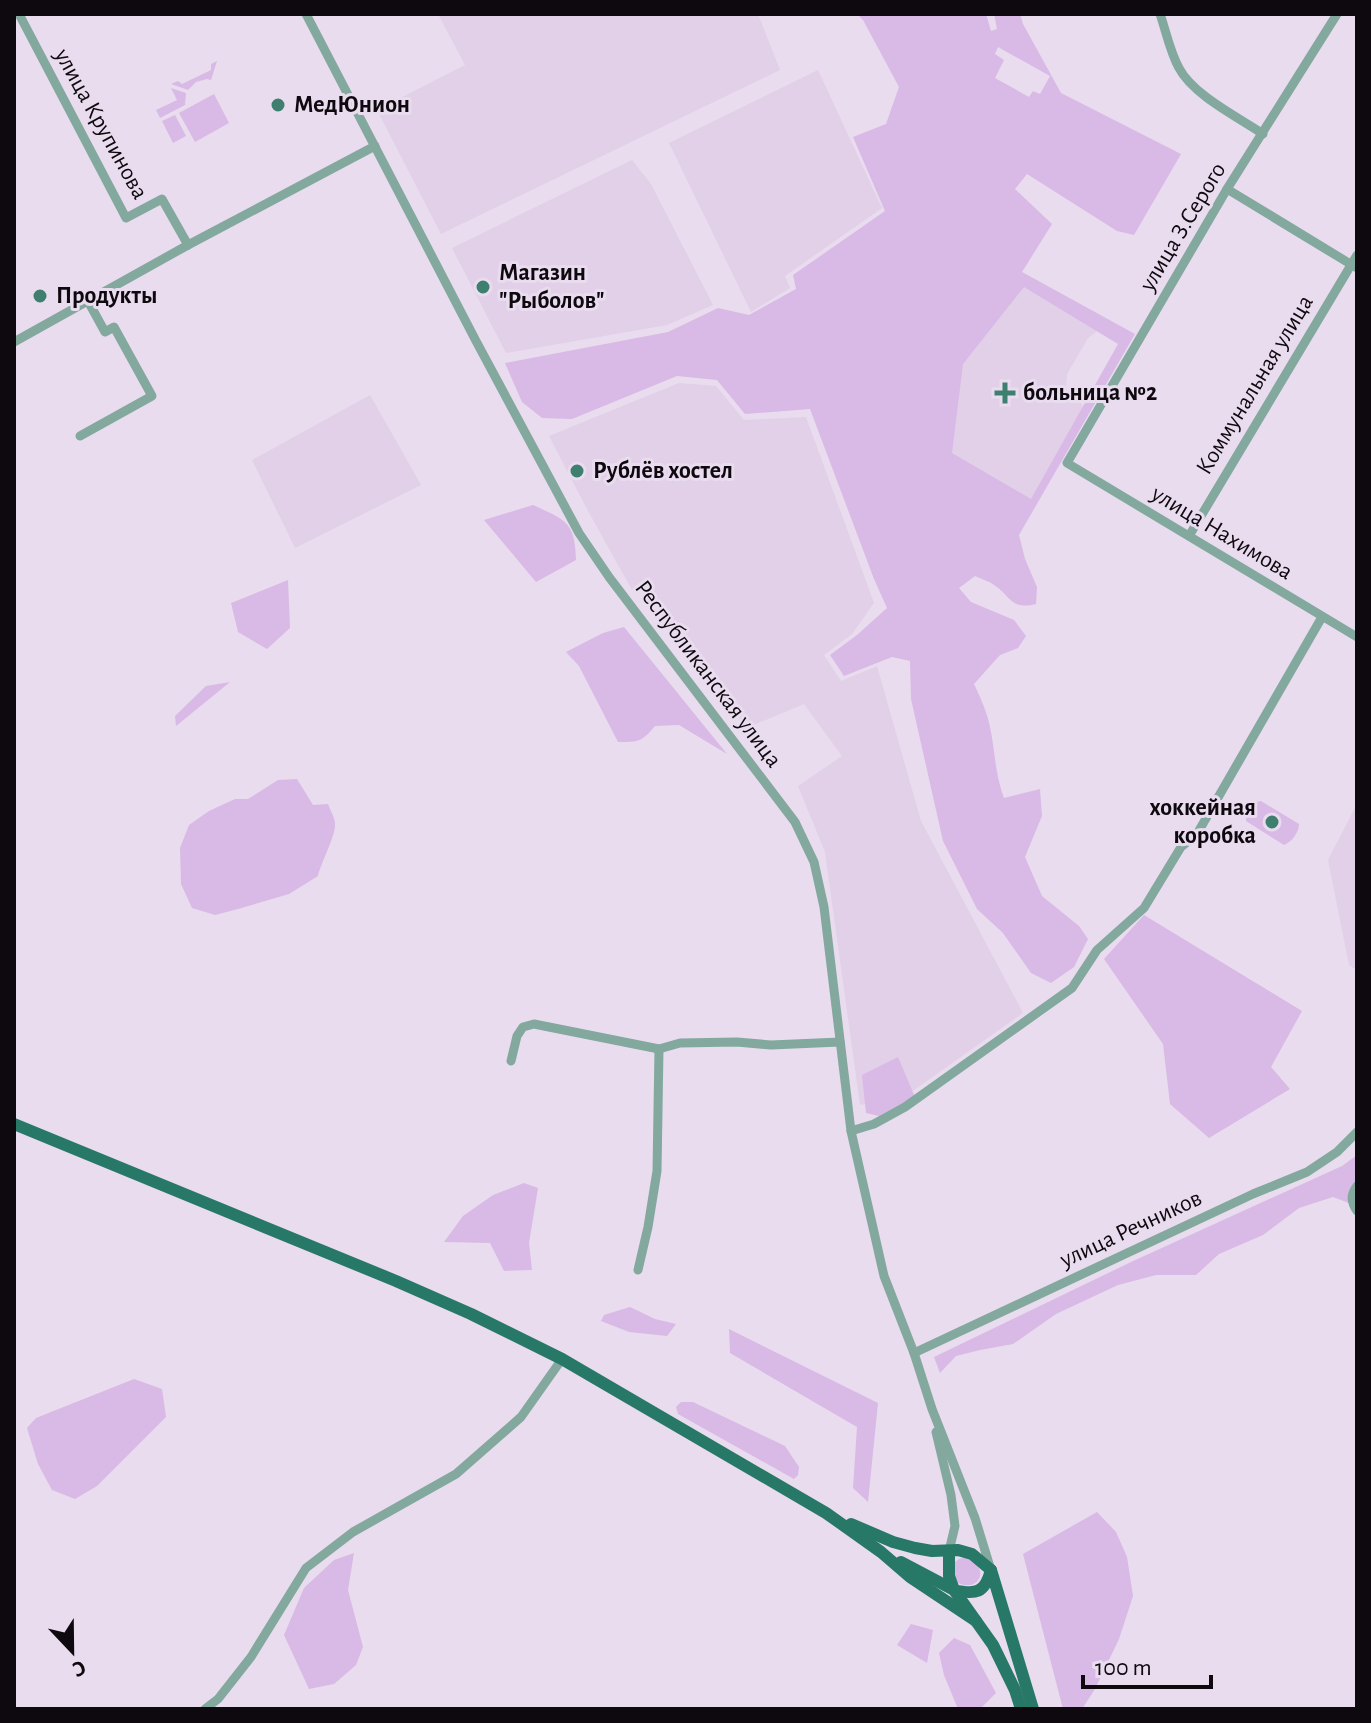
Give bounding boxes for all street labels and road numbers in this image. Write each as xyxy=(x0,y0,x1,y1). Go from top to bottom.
street label: улица Крупинова xyxy=(49,44,152,203)
street label: улица З.Серого xyxy=(1135,159,1231,296)
street label: Коммунальная улица xyxy=(1192,291,1318,479)
street label: улица Нахимова xyxy=(1146,481,1297,585)
street label: Республиканская улица xyxy=(630,576,786,772)
street label: улица Речников xyxy=(1056,1186,1205,1273)

